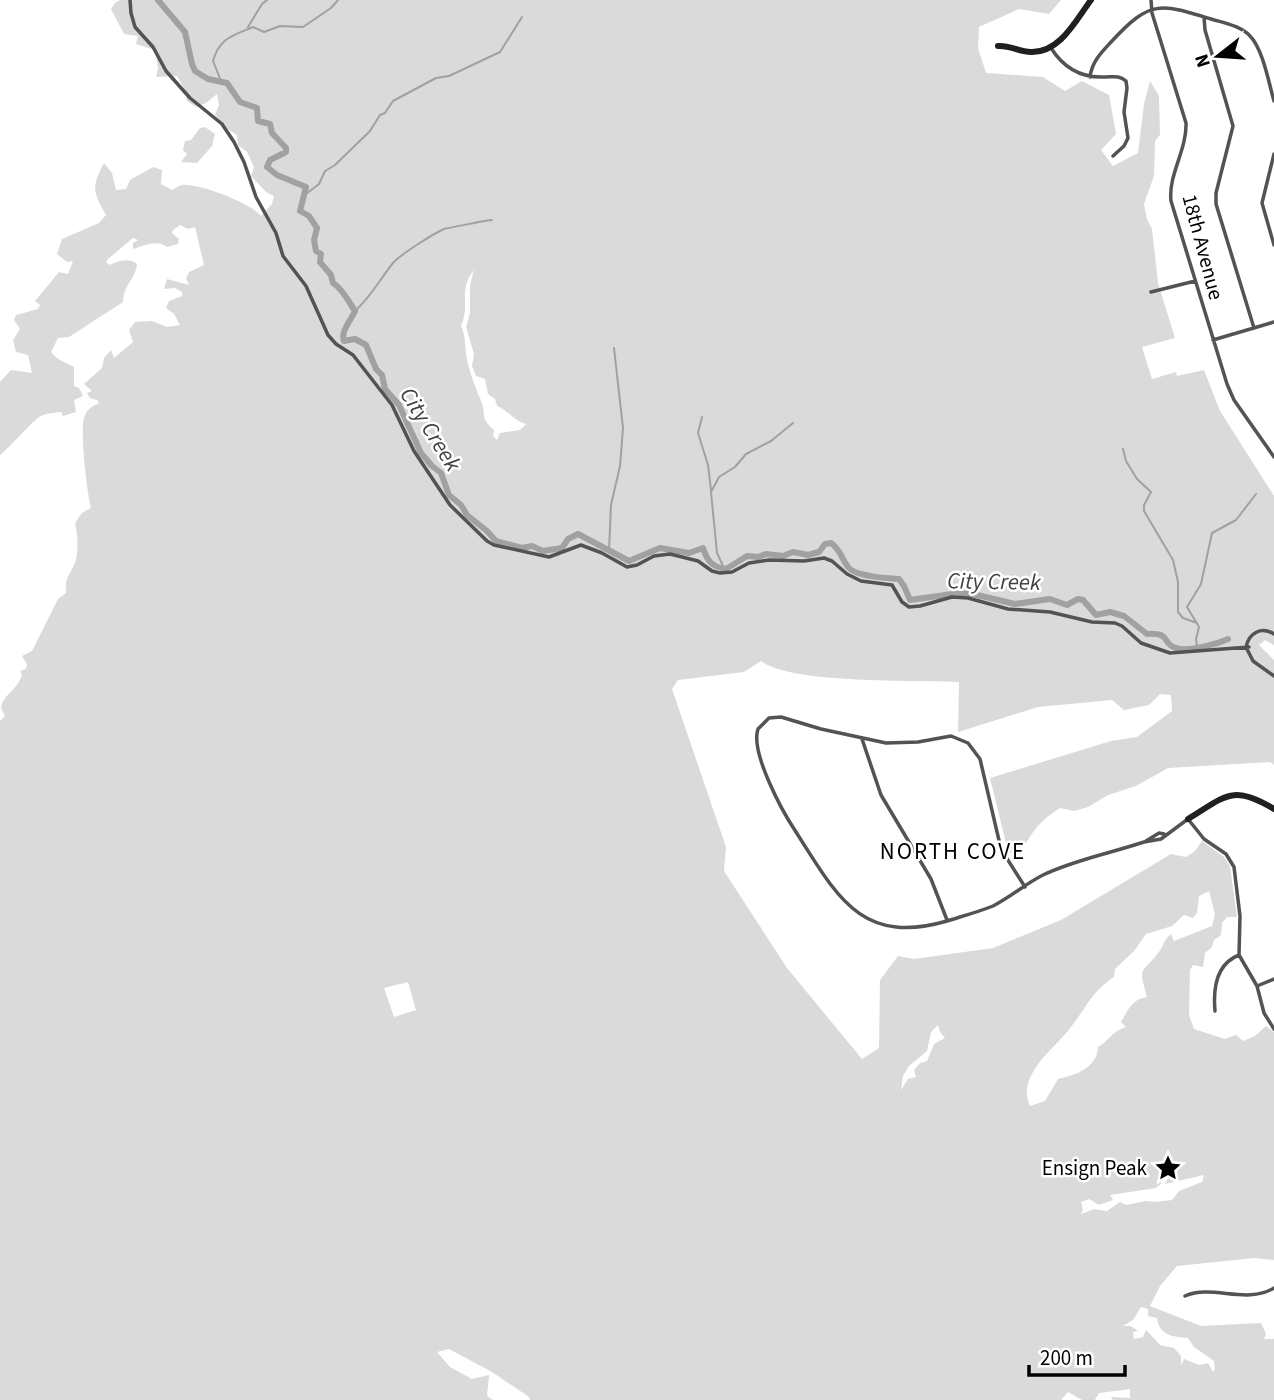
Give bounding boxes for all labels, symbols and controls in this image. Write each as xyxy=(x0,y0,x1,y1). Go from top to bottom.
north arrow xyxy=(1183,21,1253,91)
text: N xyxy=(1188,51,1218,71)
street label: 18th Avenue xyxy=(1174,191,1232,303)
water label: City Creek xyxy=(392,381,470,479)
water label: City Creek xyxy=(947,564,1042,599)
district label: NORTH COVE xyxy=(880,835,1026,868)
place label: Ensign Peak xyxy=(1042,1153,1148,1183)
place icon: Ensign Peak xyxy=(1153,1153,1183,1183)
scale bar xyxy=(1029,1334,1125,1378)
text: 200 m xyxy=(1040,1343,1093,1373)

